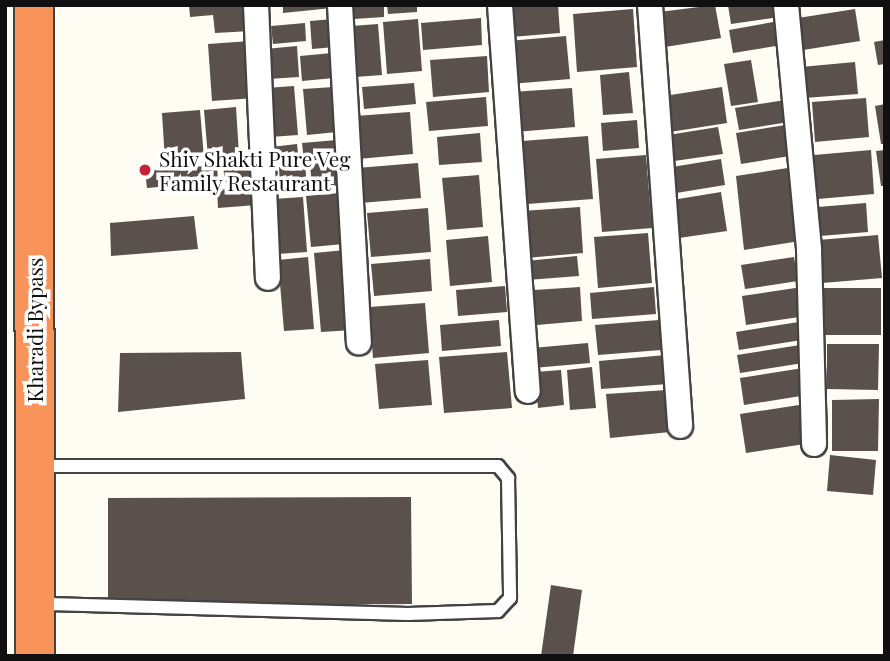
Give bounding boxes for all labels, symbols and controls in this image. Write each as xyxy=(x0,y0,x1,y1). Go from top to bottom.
place label: Shiv Shakti Pure Veg Family Restaurant xyxy=(159,145,352,195)
marker: Shiv Shakti Pure Veg Family Restaurant xyxy=(137,162,153,178)
street label: Kharadi Bypass xyxy=(21,258,47,402)

